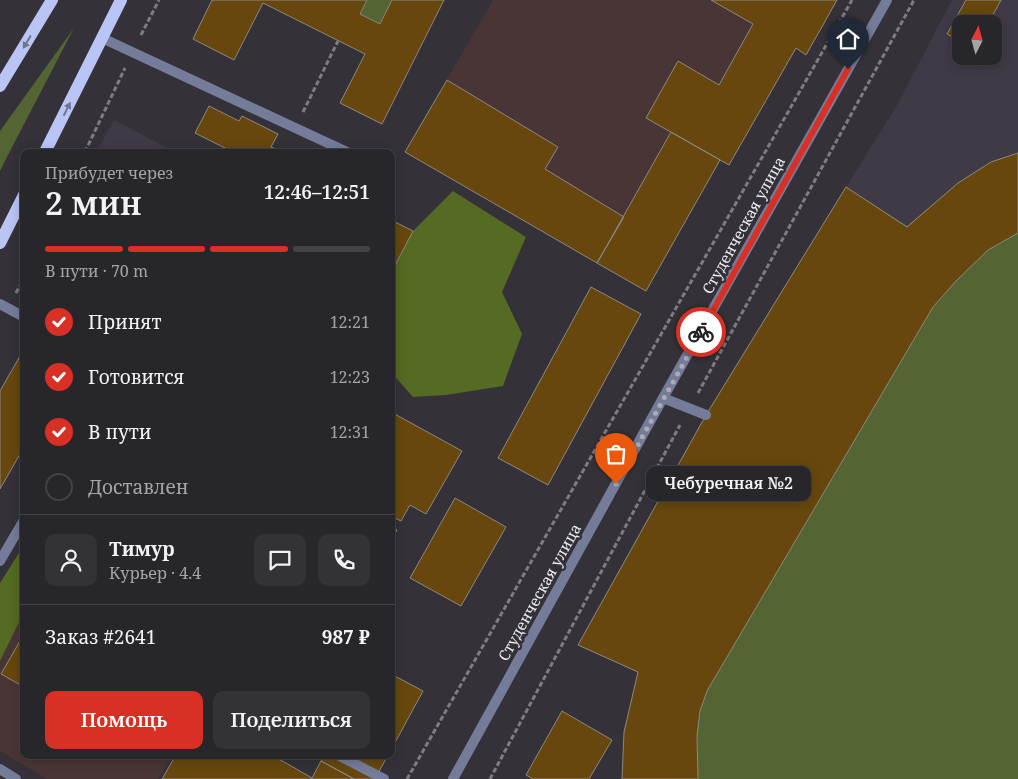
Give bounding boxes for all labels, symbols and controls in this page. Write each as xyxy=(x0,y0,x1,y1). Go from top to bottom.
north arrow xyxy=(952,15,1002,65)
map controls xyxy=(952,15,1002,65)
pin xyxy=(827,18,869,69)
icon: home xyxy=(834,25,862,53)
one-way arrow xyxy=(22,35,31,48)
one-way arrow xyxy=(63,102,71,116)
street label: Студенческая улица xyxy=(697,153,789,297)
text: Прибудет через xyxy=(45,162,173,184)
text: 12:46–12:51 xyxy=(264,179,370,205)
text: 2 мин xyxy=(45,181,141,224)
text: В пути · 70 m xyxy=(45,260,148,282)
courier xyxy=(676,307,726,357)
icon: check xyxy=(45,308,73,336)
text: Принят xyxy=(88,309,162,335)
text: 12:21 xyxy=(330,311,370,333)
icon: bike xyxy=(687,318,715,346)
icon: check xyxy=(45,363,73,391)
text: Готовится xyxy=(88,364,184,390)
text: 12:23 xyxy=(330,366,370,388)
icon: check xyxy=(45,418,73,446)
text: В пути xyxy=(88,419,152,445)
text: 12:31 xyxy=(330,421,370,443)
pin xyxy=(595,433,637,484)
icon: bag xyxy=(602,440,630,468)
callout: Чебуречная №2 xyxy=(646,466,811,502)
text: Чебуречная №2 xyxy=(664,472,793,494)
text: Доставлен xyxy=(88,474,188,500)
street label: Студенческая улица xyxy=(493,520,585,664)
button: person xyxy=(45,534,97,586)
button: chat xyxy=(254,534,306,586)
button: phone xyxy=(318,534,370,586)
text: Тимур xyxy=(109,536,175,562)
text: Курьер · 4.4 xyxy=(109,562,201,584)
text: Заказ #2641 xyxy=(45,624,156,650)
text: 987 ₽ xyxy=(322,624,370,650)
button: Помощь xyxy=(45,691,203,749)
button: Поделиться xyxy=(213,691,370,749)

